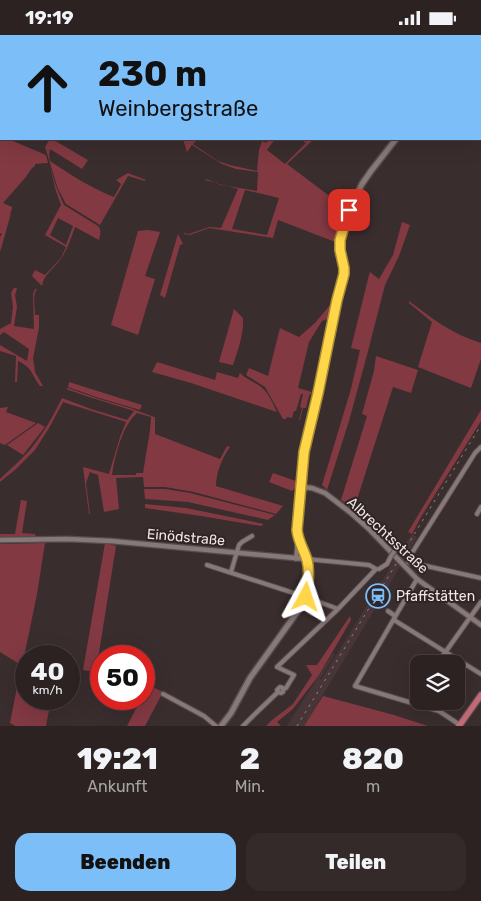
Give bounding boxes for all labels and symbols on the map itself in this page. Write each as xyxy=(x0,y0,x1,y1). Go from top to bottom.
pin xyxy=(328,189,370,231)
street label: Albrechtsstraße xyxy=(344,494,432,577)
street label: Einödstraße xyxy=(146,526,226,549)
position arrow xyxy=(279,570,331,622)
station icon: Pfaffstätten xyxy=(365,583,391,609)
place label: Pfaffstätten xyxy=(396,588,475,605)
speed limit sign: 50 xyxy=(90,645,155,710)

